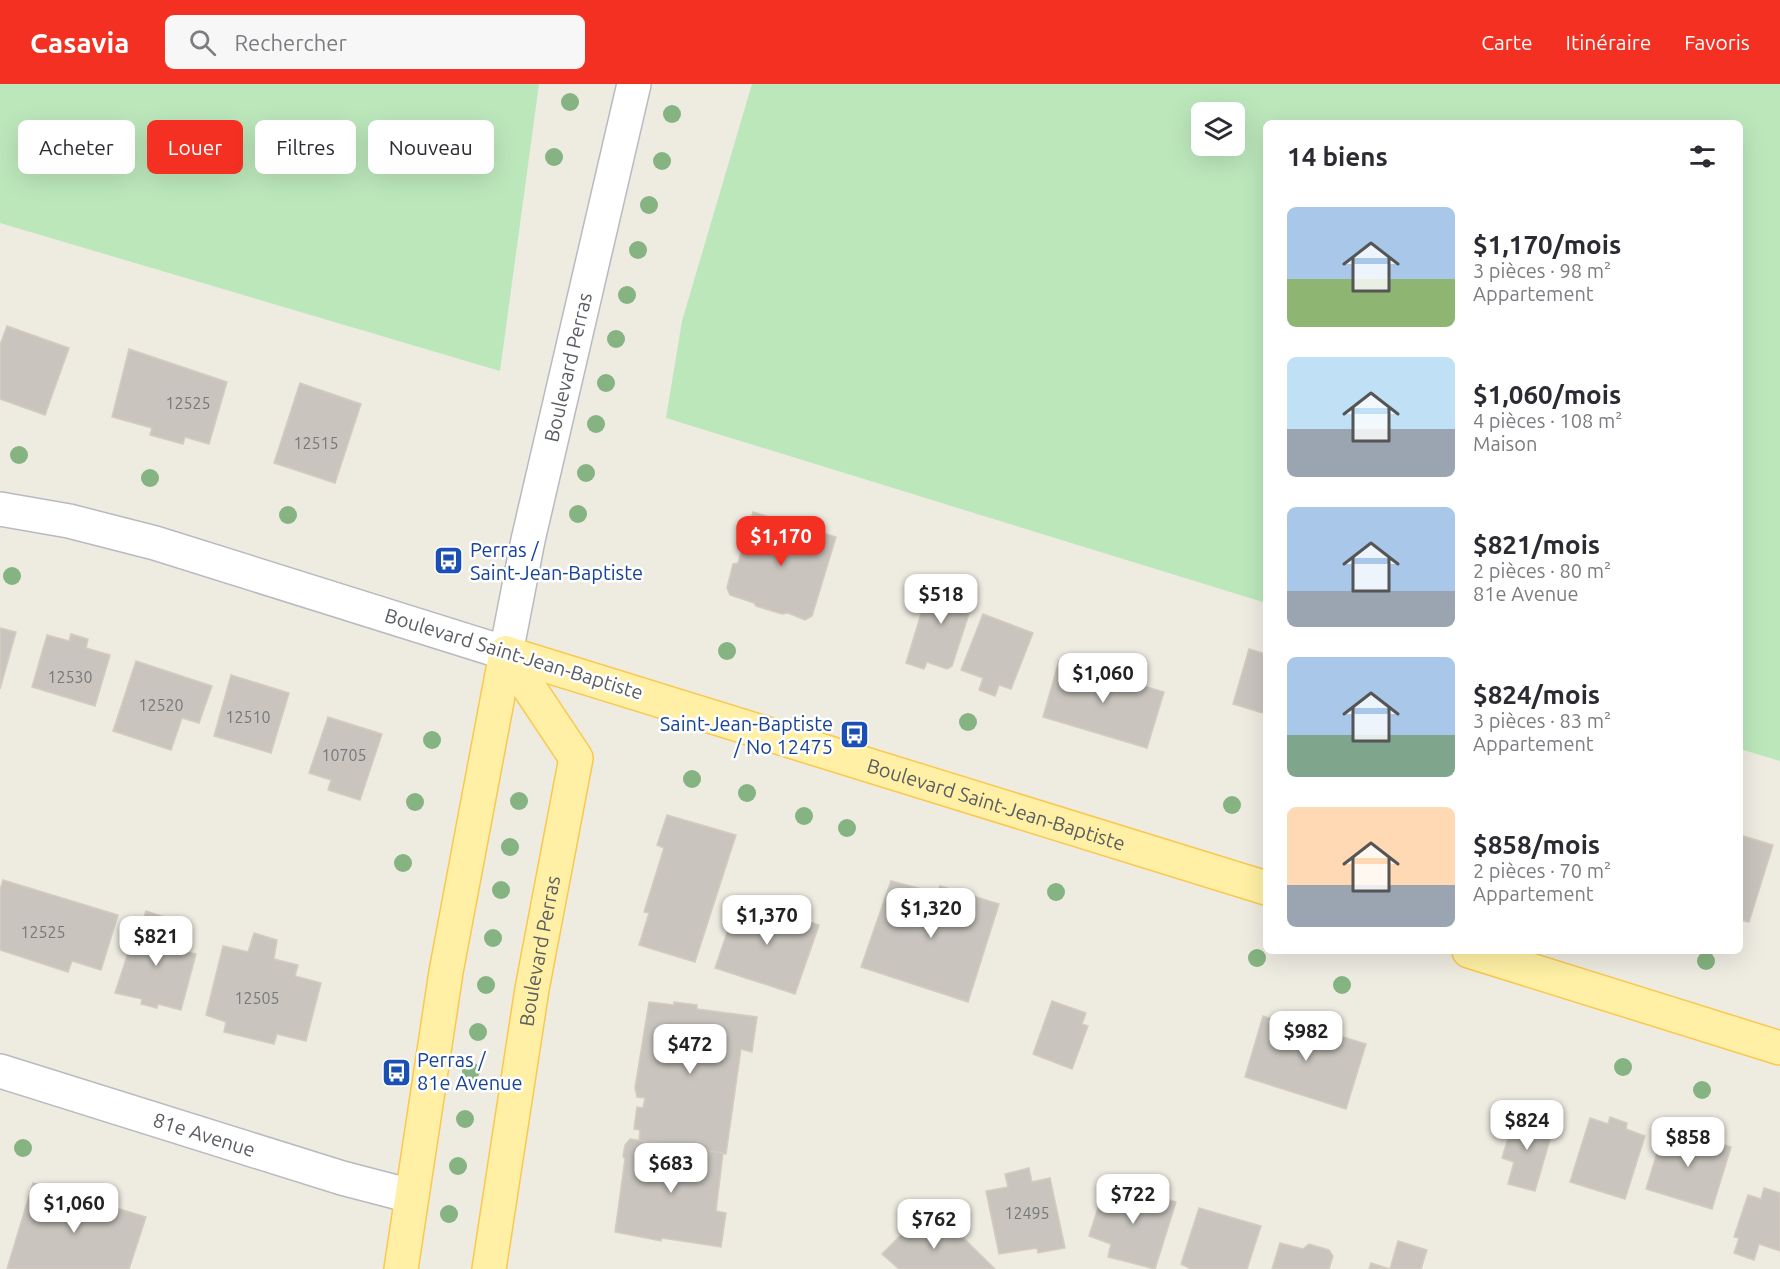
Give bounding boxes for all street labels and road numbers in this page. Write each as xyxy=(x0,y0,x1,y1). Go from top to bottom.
street label: Boulevard Perras xyxy=(539,290,596,444)
street label: Boulevard Saint-Jean-Baptiste xyxy=(382,603,646,704)
street label: Boulevard Saint-Jean-Baptiste xyxy=(864,753,1128,855)
street label: Boulevard Perras xyxy=(514,874,564,1028)
street label: 81e Avenue xyxy=(151,1108,258,1161)

